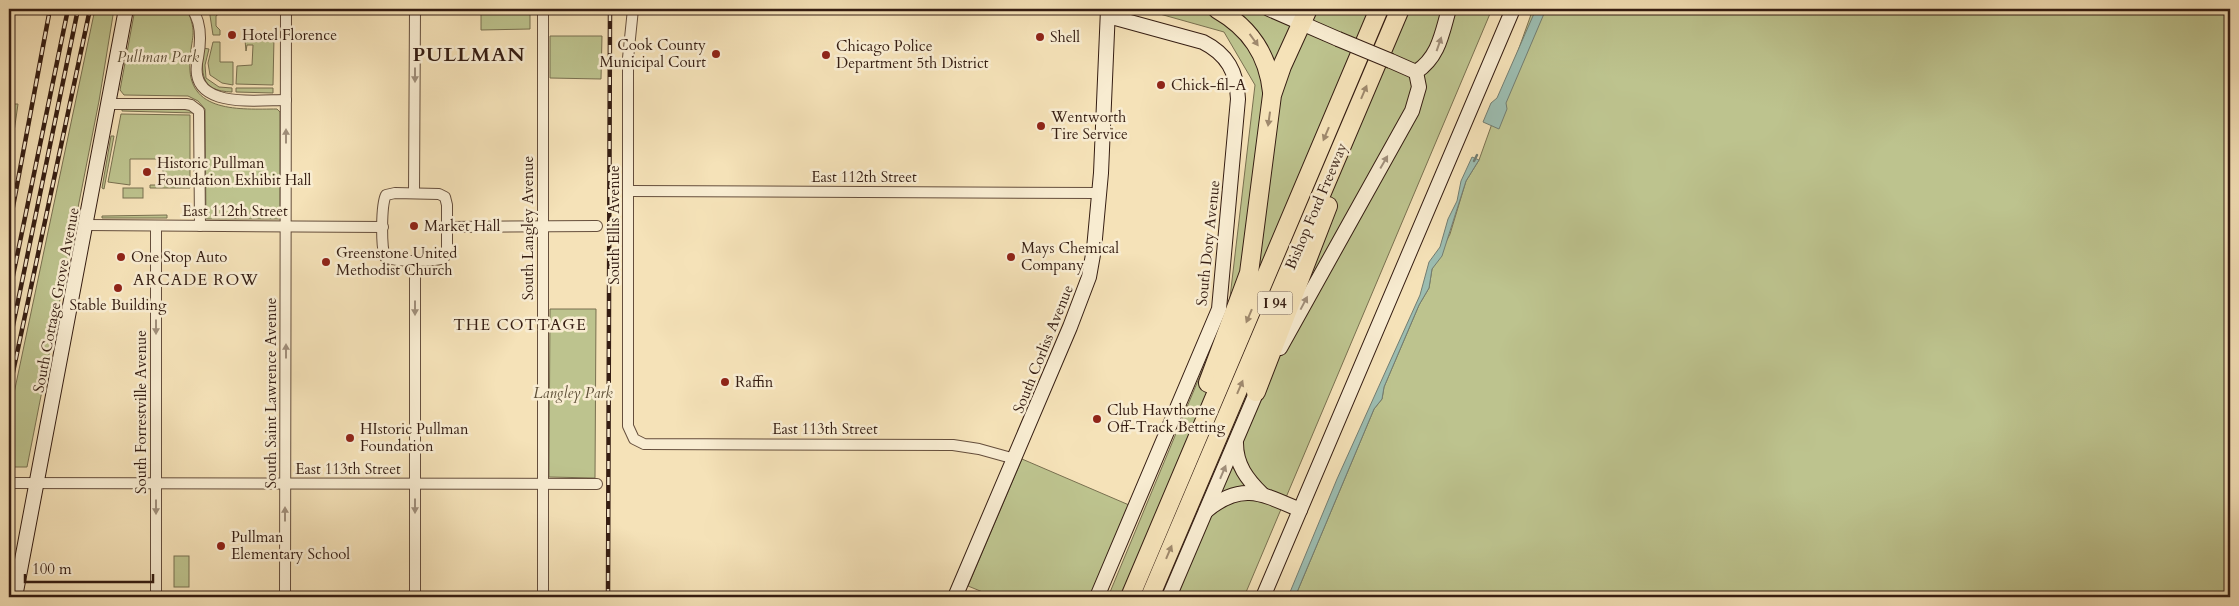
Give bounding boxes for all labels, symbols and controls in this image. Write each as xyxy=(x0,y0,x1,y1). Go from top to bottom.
place label: Hotel Florence xyxy=(242,25,337,45)
place label: Shell xyxy=(1050,27,1080,47)
marker: Hotel Florence xyxy=(226,29,238,41)
marker: Shell xyxy=(1034,31,1046,43)
one-way arrow xyxy=(1249,33,1259,47)
place label: Cook County Municipal Court xyxy=(600,35,706,72)
place label: Chicago Police Department 5th District xyxy=(836,36,989,73)
one-way arrow xyxy=(1435,36,1443,51)
district label: PULLMAN xyxy=(412,41,526,68)
park label: Pullman Park xyxy=(117,47,200,67)
marker: Cook County Municipal Court xyxy=(710,48,722,60)
marker: Chicago Police Department 5th District xyxy=(820,49,832,61)
one-way arrow xyxy=(411,67,419,83)
place label: Chick-fil-A xyxy=(1171,75,1246,95)
marker: Chick-fil-A xyxy=(1155,79,1167,91)
one-way arrow xyxy=(1361,85,1369,99)
place label: Wentworth Tire Service xyxy=(1050,107,1128,144)
one-way arrow xyxy=(1265,112,1273,128)
marker: Wentworth Tire Service xyxy=(1035,120,1047,132)
one-way arrow xyxy=(1321,127,1329,141)
one-way arrow xyxy=(282,128,290,144)
street label: Bishop Ford Freeway xyxy=(1280,139,1352,273)
place label: Historic Pullman Foundation Exhibit Hall xyxy=(157,153,312,190)
one-way arrow xyxy=(1380,155,1389,168)
street label: South Langley Avenue xyxy=(518,156,538,300)
street label: South Ellis Avenue xyxy=(604,165,624,285)
marker: Historic Pullman Foundation Exhibit Hall xyxy=(141,166,153,178)
street label: East 112th Street xyxy=(811,167,917,187)
street label: South Doty Avenue xyxy=(1191,179,1225,307)
street label: East 112th Street xyxy=(182,201,288,221)
street label: South Cottage Grove Avenue xyxy=(28,206,84,394)
place label: Market Hall xyxy=(424,216,501,236)
marker: Market Hall xyxy=(408,220,420,232)
place label: Mays Chemical Company xyxy=(1021,238,1119,275)
place label: Greenstone United Methodist Church xyxy=(336,243,457,280)
place label: One Stop Auto xyxy=(131,247,227,267)
marker: One Stop Auto xyxy=(115,251,127,263)
marker: Mays Chemical Company xyxy=(1005,251,1017,263)
marker: Greenstone United Methodist Church xyxy=(320,256,332,268)
district label: ARCADE ROW xyxy=(133,269,259,291)
marker: Stable Building xyxy=(112,282,124,294)
street label: South Corliss Avenue xyxy=(1008,282,1078,416)
road number: I 94 xyxy=(1258,292,1292,314)
place label: Stable Building xyxy=(69,295,167,315)
one-way arrow xyxy=(1300,296,1308,310)
street label: South Saint Lawrence Avenue xyxy=(261,297,281,489)
one-way arrow xyxy=(411,301,419,317)
one-way arrow xyxy=(1244,309,1252,323)
district label: THE COTTAGE xyxy=(453,314,587,336)
one-way arrow xyxy=(152,320,160,336)
street label: South Forrestville Avenue xyxy=(131,330,151,494)
one-way arrow xyxy=(282,343,290,359)
place label: Raffin xyxy=(735,372,774,392)
marker: Raffin xyxy=(719,376,731,388)
one-way arrow xyxy=(1236,380,1244,394)
park label: Langley Park xyxy=(533,383,613,403)
place label: Club Hawthorne Off-Track Betting xyxy=(1107,400,1226,437)
marker: Club Hawthorne Off-Track Betting xyxy=(1091,413,1103,425)
place label: HIstoric Pullman Foundation xyxy=(360,419,469,456)
street label: East 113th Street xyxy=(772,419,878,439)
marker: HIstoric Pullman Foundation xyxy=(344,432,356,444)
street label: East 113th Street xyxy=(295,459,401,479)
one-way arrow xyxy=(1219,465,1227,479)
one-way arrow xyxy=(411,498,419,514)
one-way arrow xyxy=(152,500,160,516)
one-way arrow xyxy=(281,505,289,521)
place label: Pullman Elementary School xyxy=(231,527,350,564)
marker: Pullman Elementary School xyxy=(215,540,227,552)
one-way arrow xyxy=(1166,545,1174,559)
scale bar xyxy=(25,551,152,583)
text: 100 m xyxy=(32,559,72,579)

